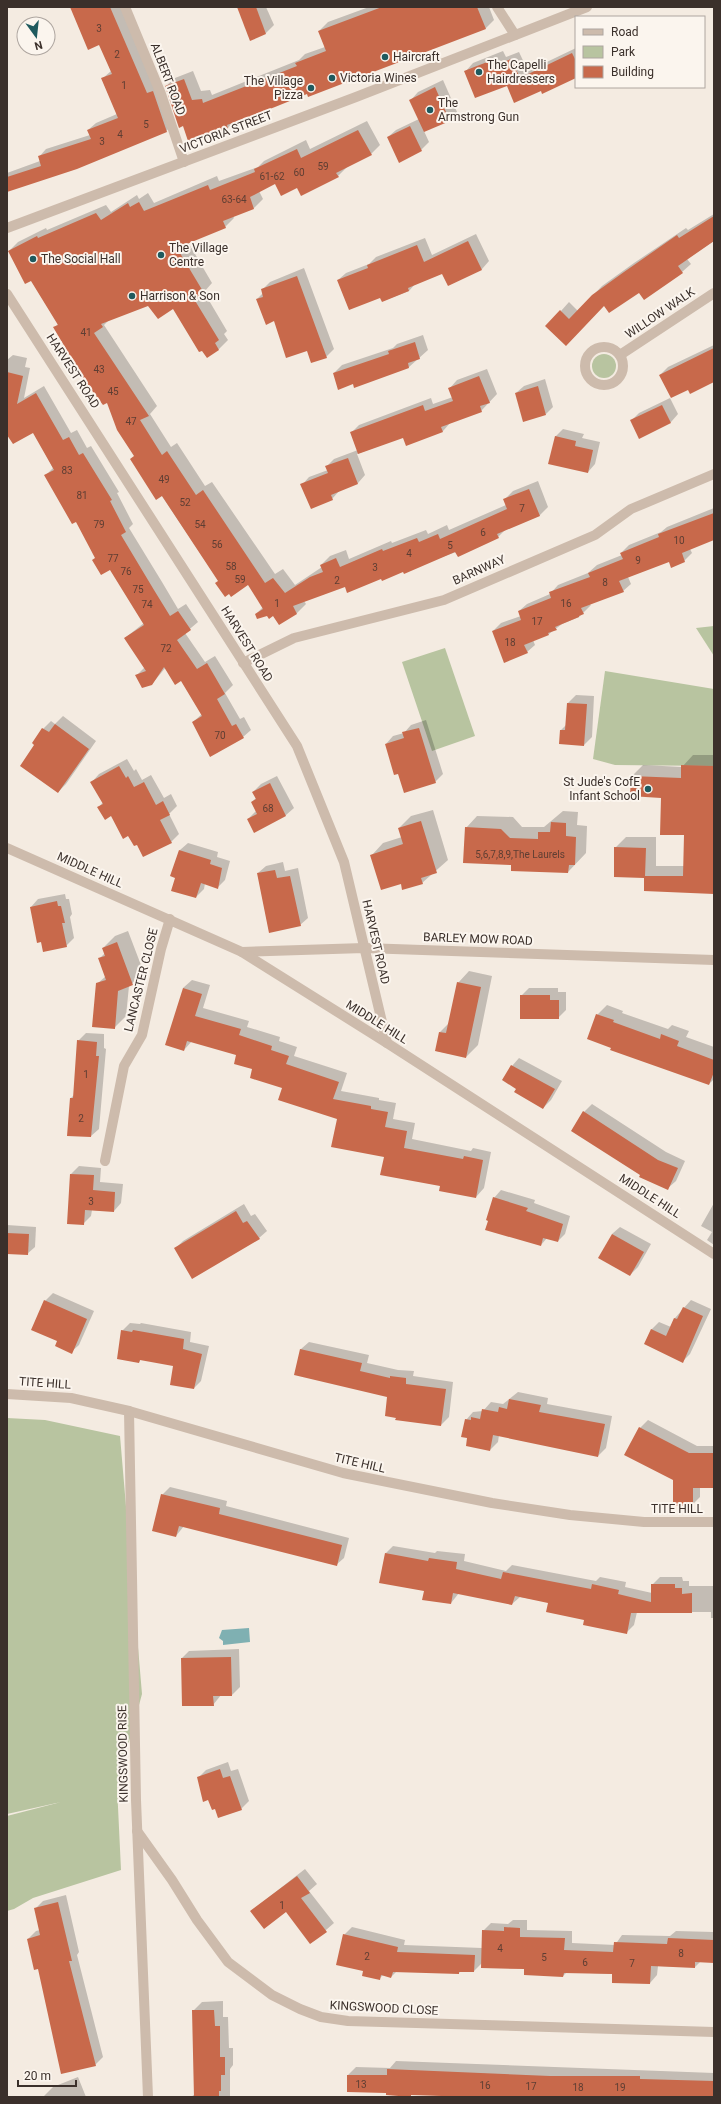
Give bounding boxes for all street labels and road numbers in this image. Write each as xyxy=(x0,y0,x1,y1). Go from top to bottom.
street label: ALBERT ROAD xyxy=(148,41,188,117)
street label: VICTORIA STREET xyxy=(178,108,274,156)
street label: WILLOW WALK xyxy=(623,284,698,341)
street label: HARVEST ROAD xyxy=(44,331,102,411)
street label: BARNWAY xyxy=(451,552,508,588)
street label: HARVEST ROAD xyxy=(218,604,276,684)
street label: MIDDLE HILL xyxy=(55,849,126,891)
street label: HARVEST ROAD xyxy=(359,898,393,986)
street label: LANCASTER CLOSE xyxy=(121,927,161,1033)
street label: BARLEY MOW ROAD xyxy=(423,930,533,948)
street label: MIDDLE HILL xyxy=(343,997,411,1047)
street label: MIDDLE HILL xyxy=(617,1171,684,1221)
street label: TITE HILL xyxy=(19,1374,72,1392)
street label: TITE HILL xyxy=(333,1450,387,1476)
street label: TITE HILL xyxy=(651,1502,704,1516)
street label: KINGSWOOD RISE xyxy=(115,1705,131,1803)
street label: KINGSWOOD CLOSE xyxy=(329,1998,439,2018)

